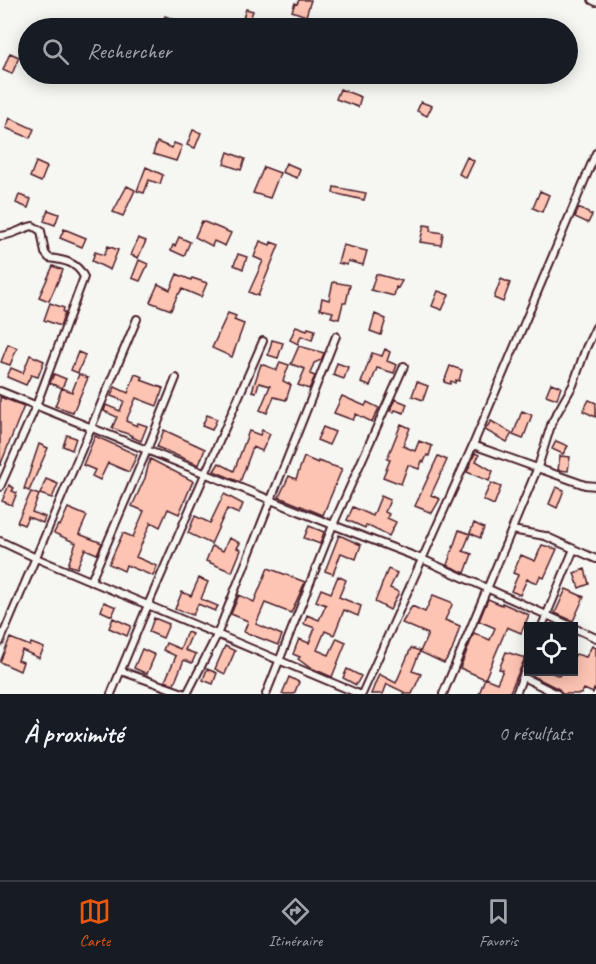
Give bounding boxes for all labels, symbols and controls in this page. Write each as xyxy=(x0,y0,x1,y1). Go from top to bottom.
search box xyxy=(18,18,578,84)
icon: search xyxy=(39,35,72,68)
text: Rechercher xyxy=(87,37,171,65)
map controls xyxy=(524,622,578,676)
button: locate xyxy=(524,622,578,676)
text: À proximité xyxy=(24,717,123,750)
text: 0 résultats xyxy=(499,721,572,746)
tab: Carte xyxy=(78,895,111,951)
tab: Itinéraire xyxy=(268,895,322,951)
tab: Favoris xyxy=(479,895,518,951)

